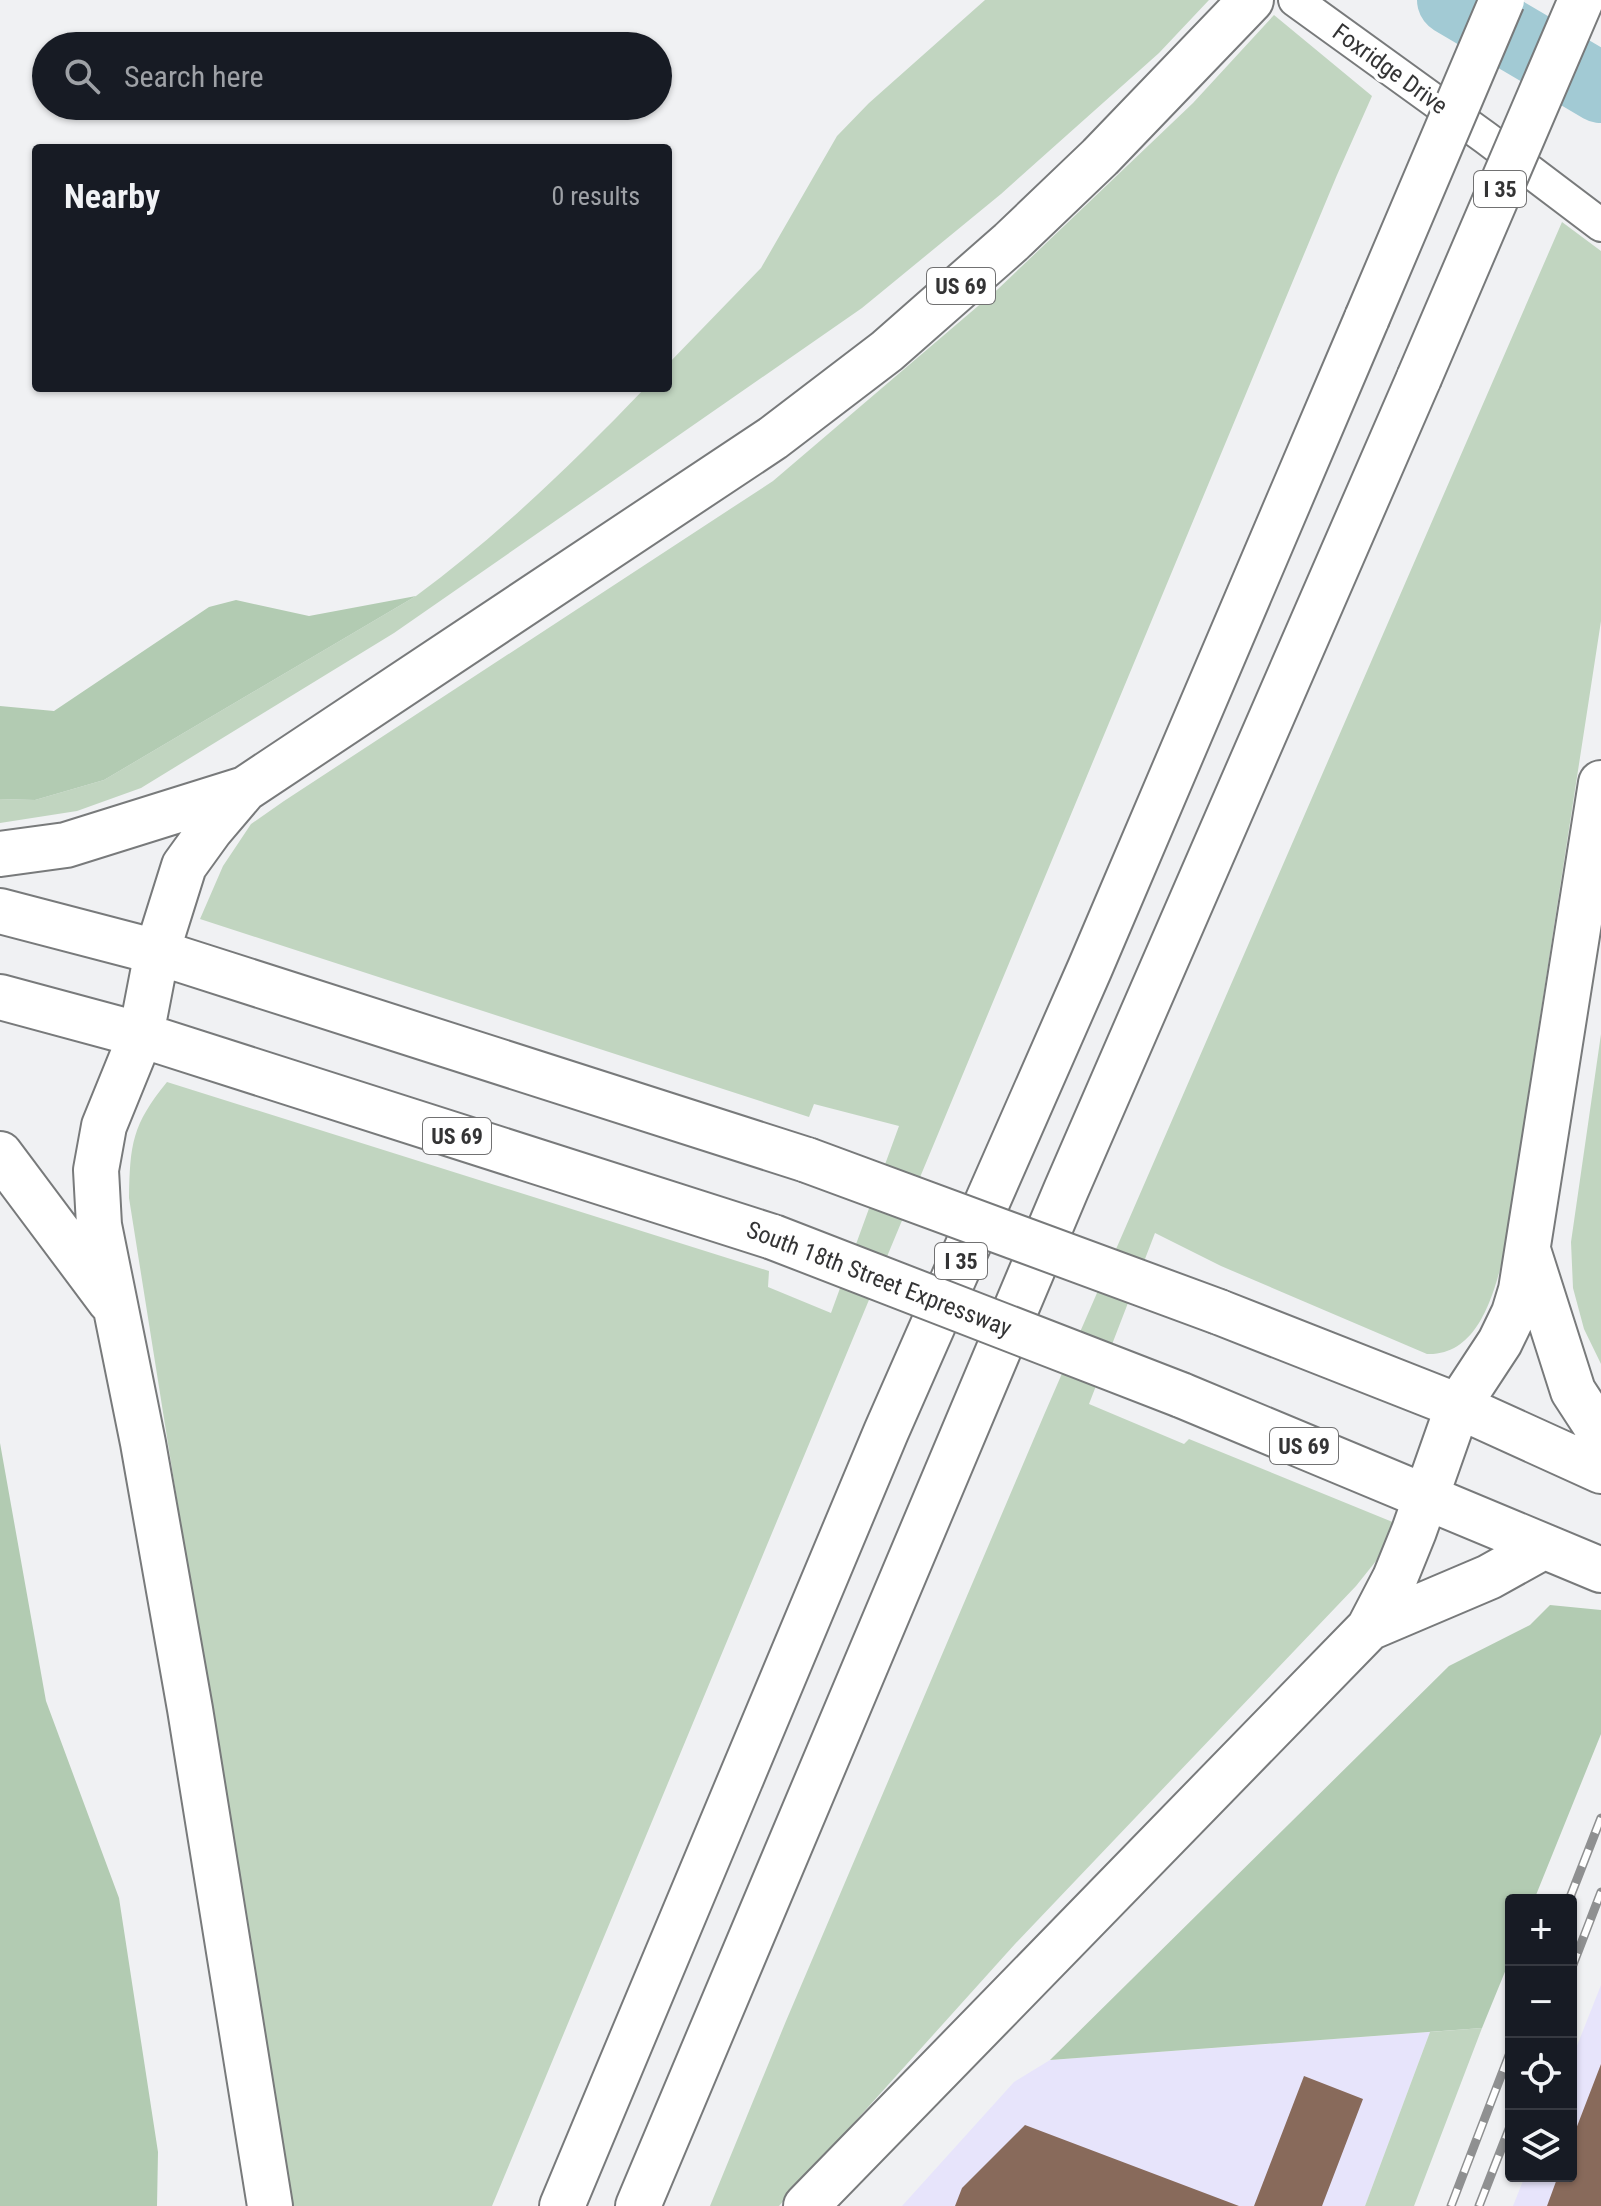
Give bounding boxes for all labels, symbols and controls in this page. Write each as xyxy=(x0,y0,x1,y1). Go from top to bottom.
street label: Foxridge Drive xyxy=(1327,18,1453,120)
search box xyxy=(32,32,672,120)
icon: search xyxy=(60,54,104,98)
text: Search here xyxy=(124,59,264,94)
road number: I 35 xyxy=(1474,171,1526,207)
text: Nearby xyxy=(64,176,160,216)
text: 0 results xyxy=(551,181,640,211)
road number: US 69 xyxy=(927,268,995,304)
road number: US 69 xyxy=(423,1118,491,1154)
street label: South 18th Street Expressway xyxy=(743,1216,1015,1342)
road number: I 35 xyxy=(935,1243,987,1279)
road number: US 69 xyxy=(1270,1428,1338,1464)
map controls xyxy=(1505,1894,1577,2182)
button: + xyxy=(1505,1894,1577,1966)
button: − xyxy=(1505,1966,1577,2038)
button: locate xyxy=(1505,2038,1577,2110)
button: layers xyxy=(1505,2110,1577,2182)

